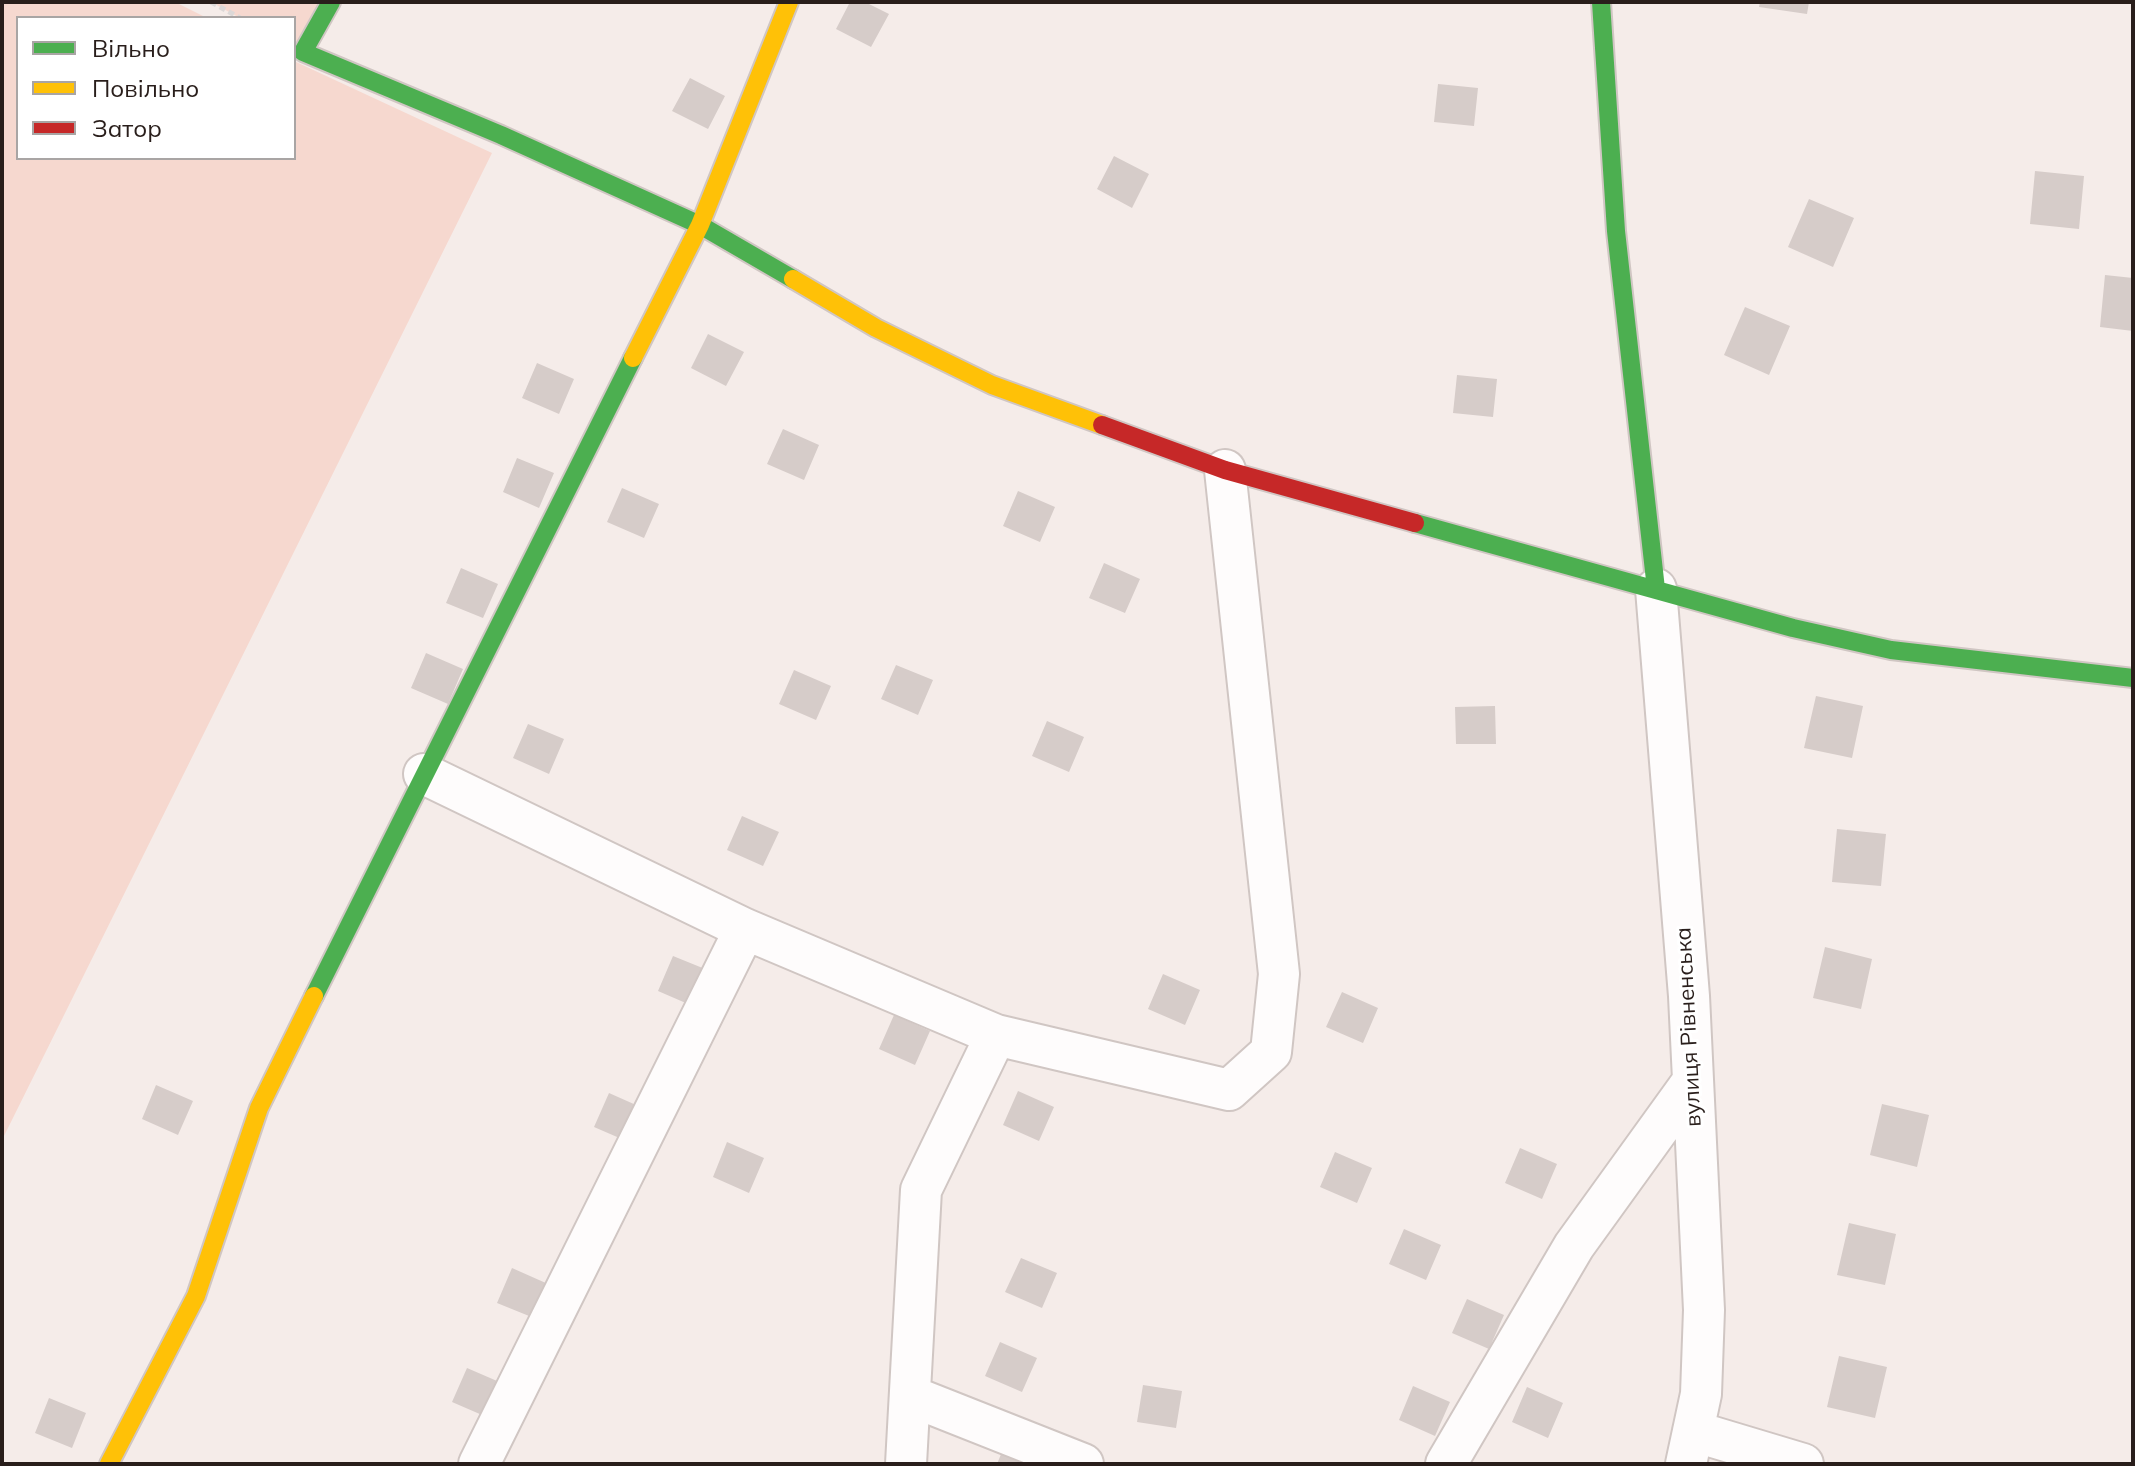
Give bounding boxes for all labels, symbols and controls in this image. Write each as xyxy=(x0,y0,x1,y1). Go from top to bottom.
legend xyxy=(16,16,296,160)
text: Вільно xyxy=(92,33,170,63)
text: Повільно xyxy=(92,73,199,103)
text: Затор xyxy=(92,113,162,143)
street label: вулиця Рівненська xyxy=(1671,927,1707,1127)

